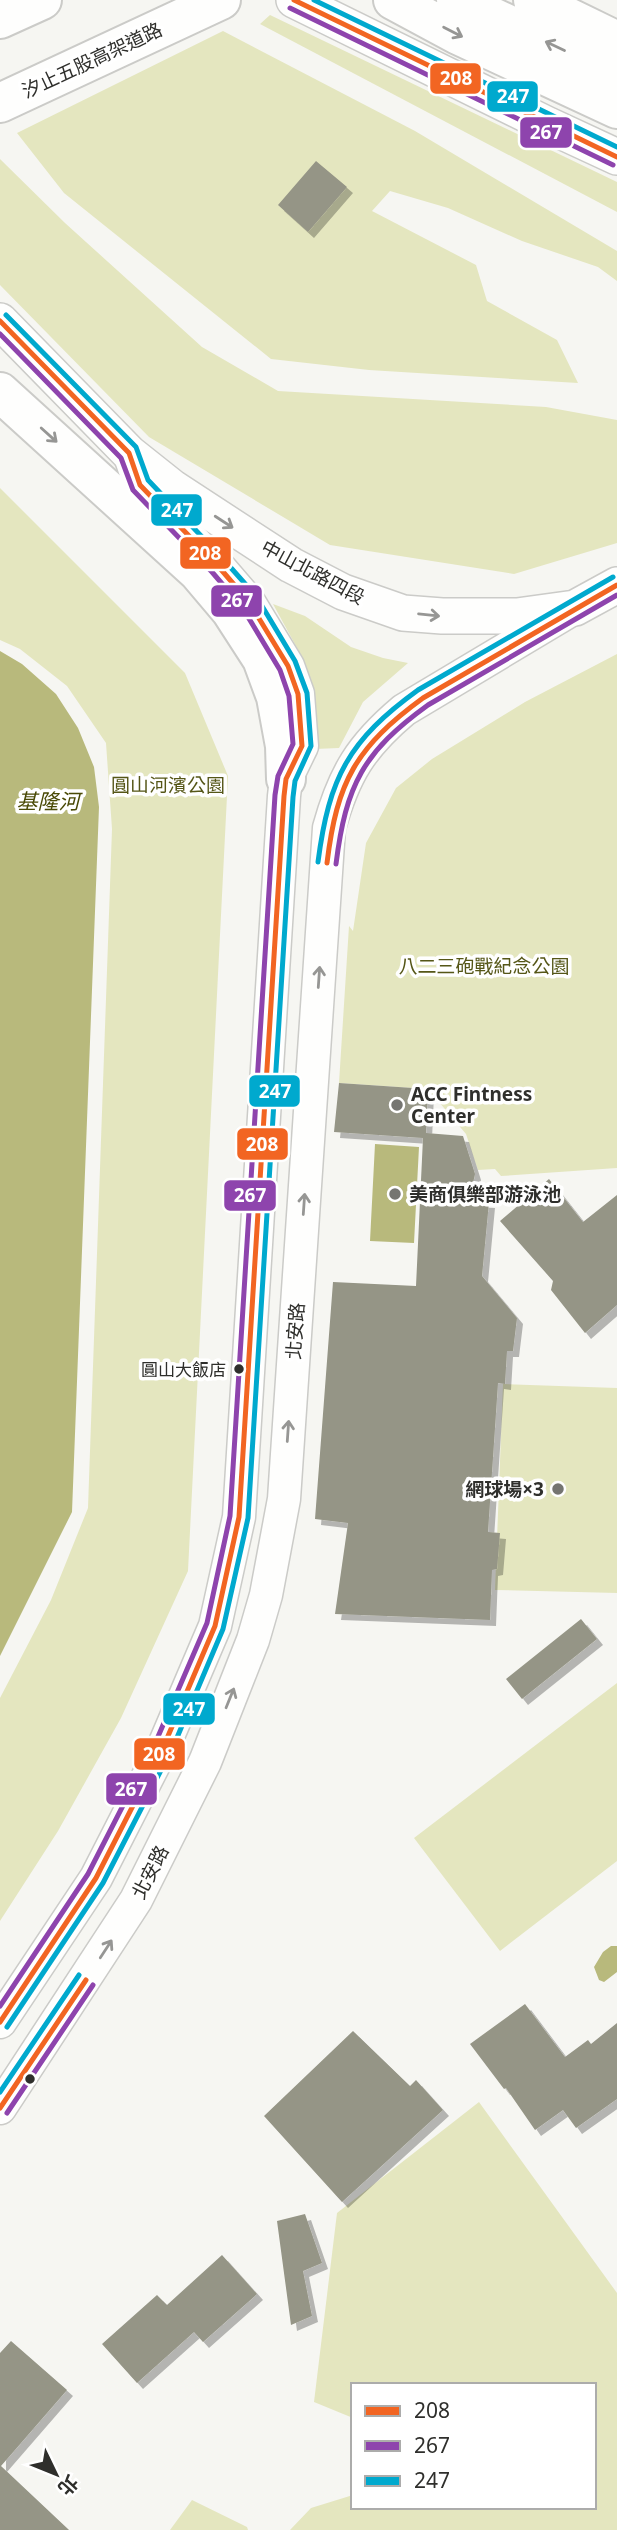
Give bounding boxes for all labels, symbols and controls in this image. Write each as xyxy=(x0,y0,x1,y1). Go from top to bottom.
street label: 汐止五股高架道路 xyxy=(18,16,166,104)
one-way arrow xyxy=(442,25,463,39)
one-way arrow xyxy=(545,39,566,52)
line badge: 208 xyxy=(429,62,482,95)
text: 208 xyxy=(440,65,472,91)
line badge: 247 xyxy=(486,80,539,113)
text: 247 xyxy=(497,83,529,109)
line badge: 267 xyxy=(519,116,573,149)
text: 267 xyxy=(530,119,562,145)
one-way arrow xyxy=(40,427,58,443)
line badge: 247 xyxy=(150,493,203,527)
text: 247 xyxy=(161,497,193,523)
one-way arrow xyxy=(214,515,233,529)
street label: 中山北路四段 xyxy=(257,534,369,610)
line badge: 208 xyxy=(179,536,232,570)
text: 208 xyxy=(189,540,221,566)
line badge: 267 xyxy=(210,584,263,618)
text: 267 xyxy=(221,587,253,613)
one-way arrow xyxy=(417,609,440,622)
park label: 圓山河濱公園 xyxy=(111,772,225,798)
water label: 基隆河 xyxy=(17,787,83,815)
park label: 八二三砲戰紀念公園 xyxy=(398,953,570,979)
one-way arrow xyxy=(313,966,326,989)
line badge: 247 xyxy=(248,1074,301,1108)
text: 247 xyxy=(259,1078,291,1104)
place label: ACC Fintness Center xyxy=(411,1081,532,1129)
marker: ACC Fintness Center xyxy=(389,1097,405,1113)
line badge: 208 xyxy=(236,1127,289,1161)
text: 208 xyxy=(246,1131,278,1157)
line badge: 267 xyxy=(223,1179,277,1212)
place label: 美商俱樂部游泳池 xyxy=(409,1181,561,1207)
text: 267 xyxy=(234,1182,266,1208)
marker: 美商俱樂部游泳池 xyxy=(387,1186,403,1202)
one-way arrow xyxy=(297,1193,310,1216)
street label: 北安路 xyxy=(280,1302,310,1360)
place label: 圓山大飯店 xyxy=(141,1358,226,1381)
marker: 圓山大飯店 xyxy=(232,1362,246,1376)
one-way arrow xyxy=(282,1420,295,1443)
place label: 網球場×3 xyxy=(465,1476,544,1502)
marker: 網球場×3 xyxy=(550,1481,566,1497)
one-way arrow xyxy=(225,1688,238,1710)
line badge: 247 xyxy=(162,1692,216,1726)
text: 247 xyxy=(173,1696,205,1722)
line badge: 208 xyxy=(133,1737,186,1771)
text: 208 xyxy=(143,1741,175,1767)
line badge: 267 xyxy=(105,1772,158,1806)
text: 267 xyxy=(115,1776,147,1802)
street label: 北安路 xyxy=(125,1841,175,1903)
one-way arrow xyxy=(99,1939,113,1959)
unlabelled marker xyxy=(23,2072,37,2086)
legend xyxy=(351,2383,596,2509)
text: 208 xyxy=(414,2396,450,2424)
text: 267 xyxy=(414,2431,450,2459)
north arrow xyxy=(21,2439,91,2509)
text: 247 xyxy=(414,2466,450,2494)
text: 北 xyxy=(52,2470,84,2501)

